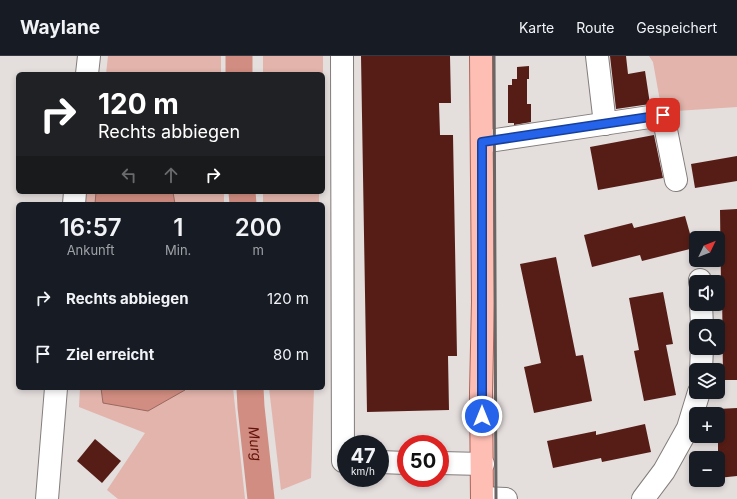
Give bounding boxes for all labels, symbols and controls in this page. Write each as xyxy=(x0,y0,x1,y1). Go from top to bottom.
text: Waylane xyxy=(20,16,100,39)
text: Karte xyxy=(519,19,554,36)
text: Route xyxy=(576,19,614,36)
text: Gespeichert xyxy=(636,19,717,36)
text: 120 m xyxy=(98,87,179,121)
icon: right xyxy=(32,88,84,140)
pin xyxy=(646,98,680,132)
icon: arrive xyxy=(652,104,674,126)
text: Rechts abbiegen xyxy=(98,121,240,142)
icon: left xyxy=(118,164,140,186)
icon: ahead xyxy=(160,164,182,186)
icon: right xyxy=(202,164,224,186)
text: 16:57 xyxy=(59,213,122,242)
text: 1 xyxy=(173,213,183,242)
text: 200 xyxy=(235,213,281,242)
north arrow xyxy=(689,231,725,267)
map controls xyxy=(689,231,725,487)
text: Ankunft xyxy=(67,242,114,258)
text: Min. xyxy=(165,242,191,258)
text: m xyxy=(252,242,264,258)
button: sound xyxy=(689,275,725,311)
icon: right xyxy=(32,287,54,309)
text: Rechts abbiegen xyxy=(66,289,188,308)
text: 120 m xyxy=(267,289,309,308)
button: search xyxy=(689,319,725,355)
icon: arrive xyxy=(32,343,54,365)
text: Ziel erreicht xyxy=(66,345,154,364)
text: 80 m xyxy=(273,345,309,364)
button: layers xyxy=(689,363,725,399)
position arrow xyxy=(461,395,503,437)
button: + xyxy=(689,407,725,443)
water label: Murg xyxy=(245,426,266,462)
speed limit sign: 50 xyxy=(397,435,449,487)
text: 47 xyxy=(350,444,376,468)
button: − xyxy=(689,451,725,487)
text: km/h xyxy=(351,465,375,477)

